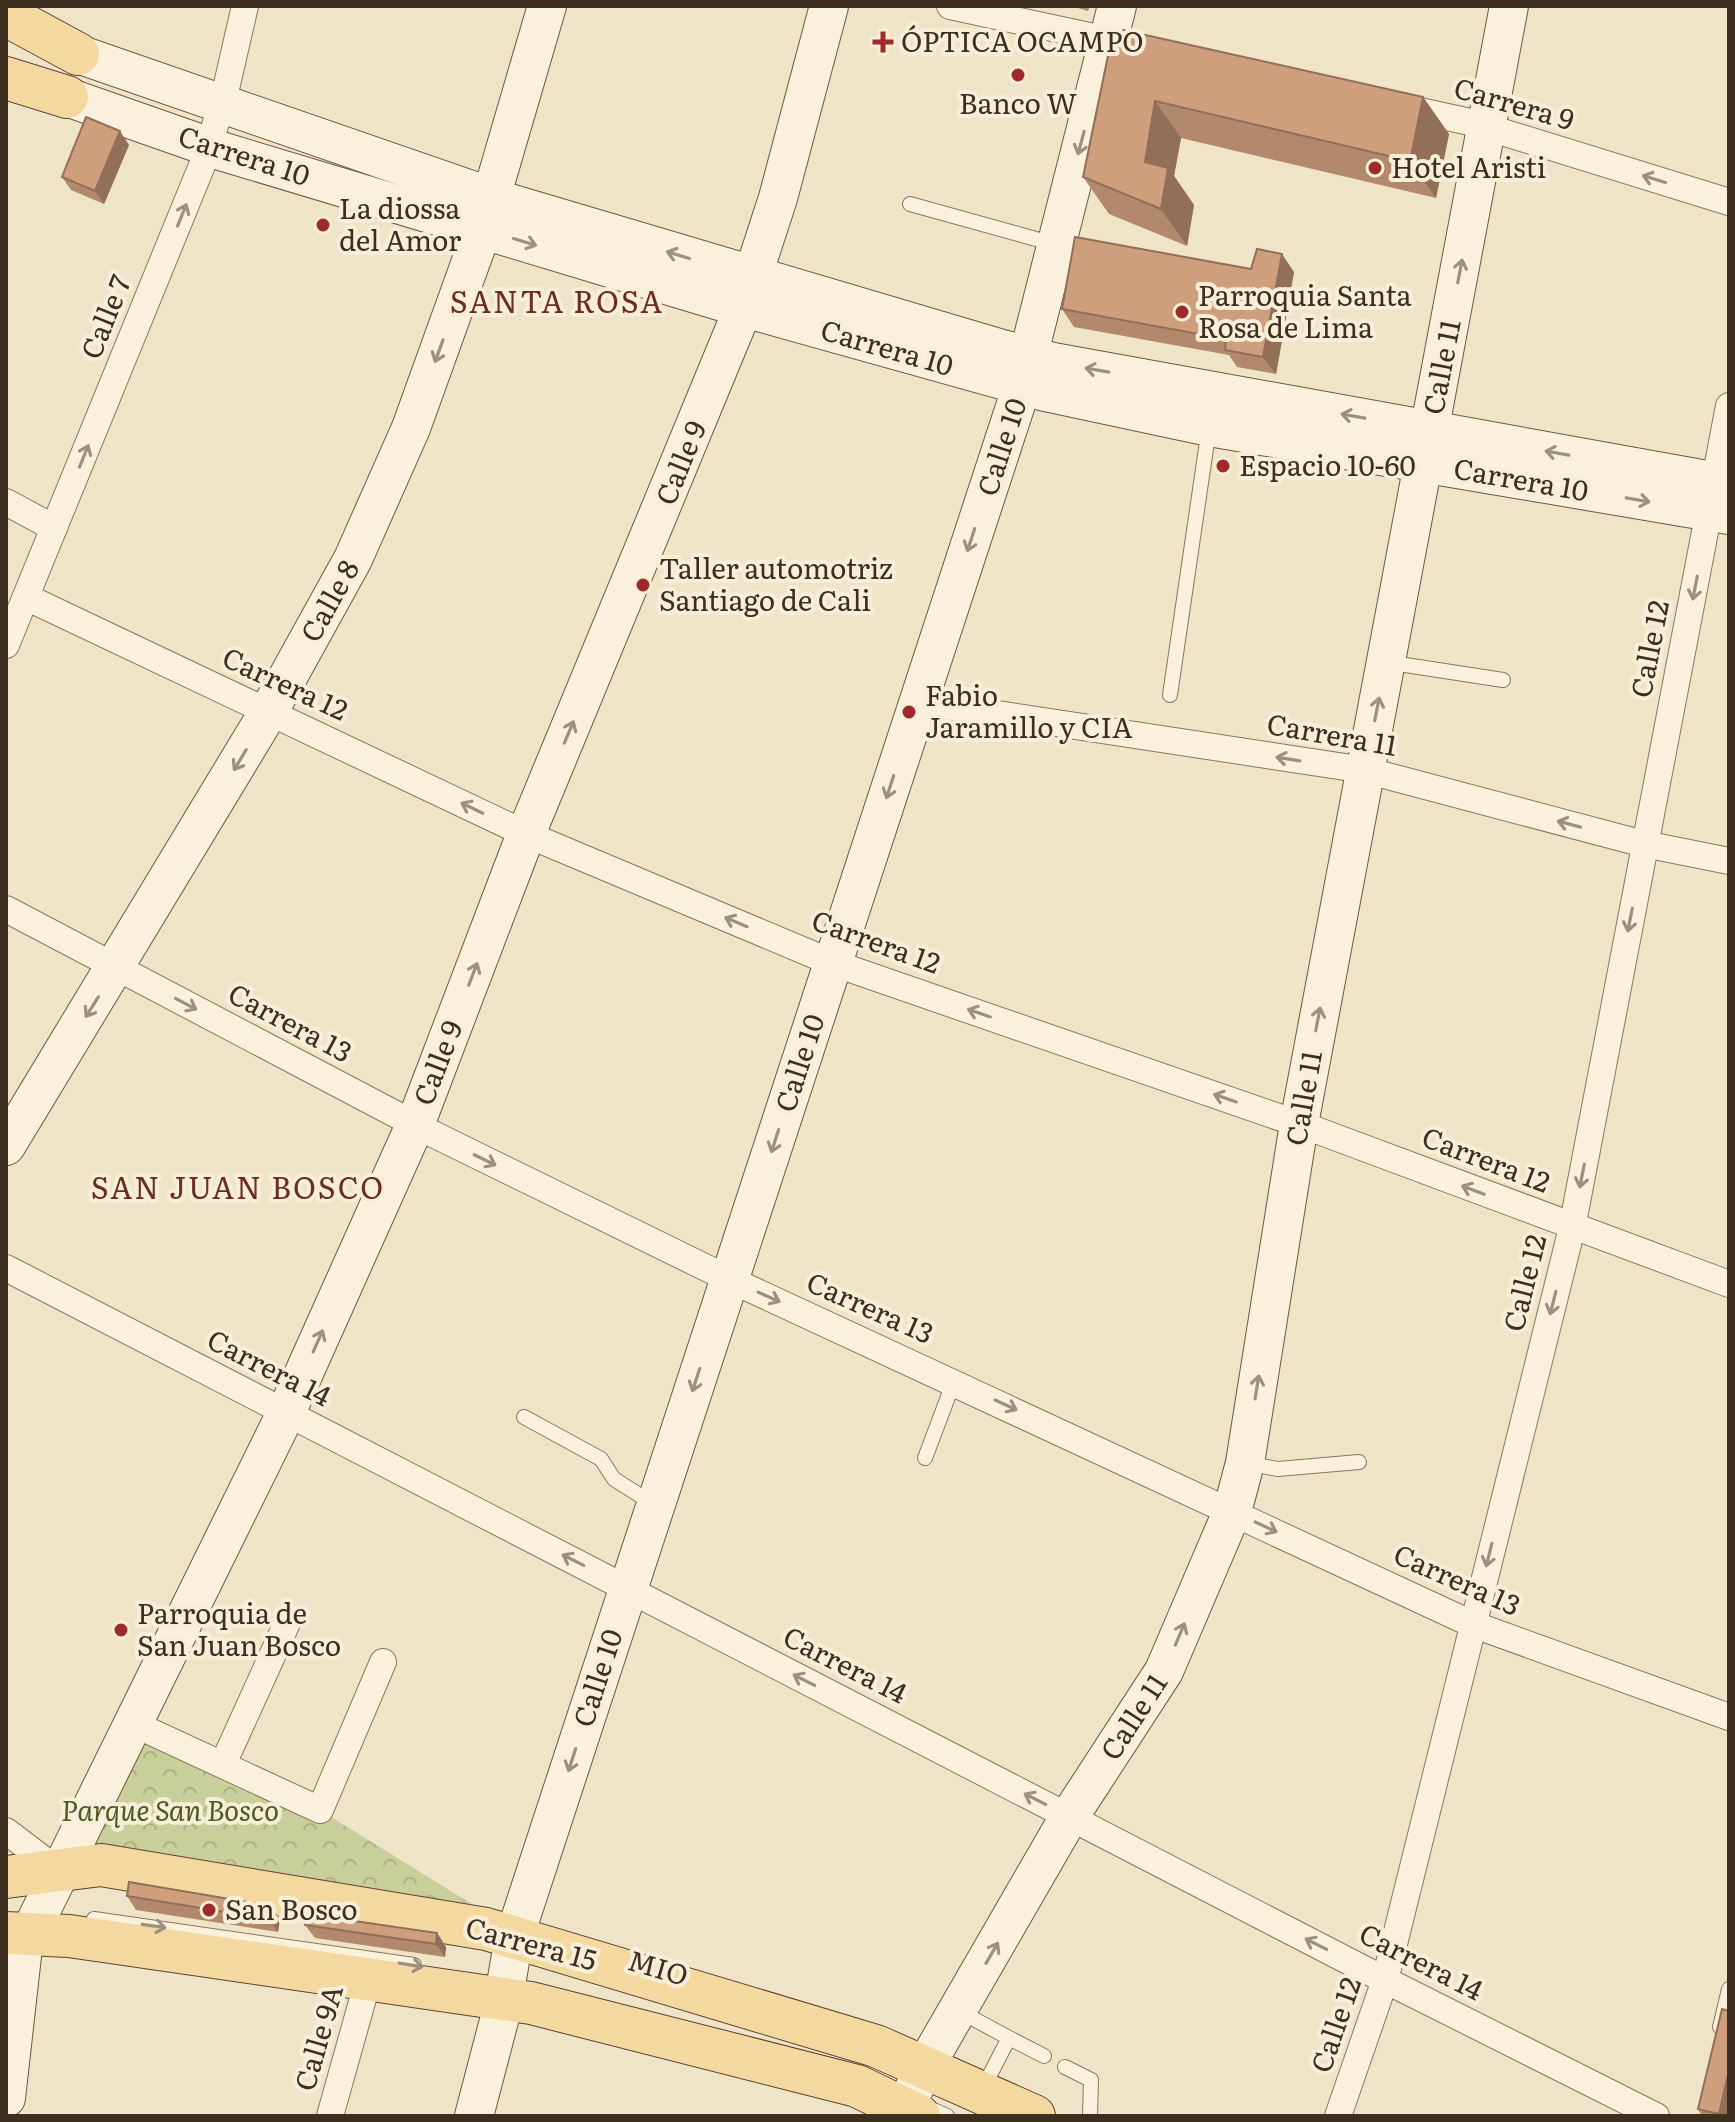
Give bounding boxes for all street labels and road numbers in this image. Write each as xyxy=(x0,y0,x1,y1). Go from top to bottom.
street label: Carrera 9 xyxy=(1450,65,1580,139)
street label: Carrera 10 xyxy=(173,113,316,195)
street label: Calle 7 xyxy=(68,268,140,365)
street label: Carrera 10 xyxy=(816,307,959,385)
street label: Calle 11 xyxy=(1410,316,1470,418)
street label: Calle 10 xyxy=(965,392,1036,501)
street label: Calle 9 xyxy=(643,414,715,511)
street label: Carrera 10 xyxy=(1451,446,1592,511)
street label: Calle 8 xyxy=(288,551,368,649)
street label: Calle 12 xyxy=(1618,596,1678,701)
street label: Carrera 12 xyxy=(216,635,355,730)
street label: Carrera 11 xyxy=(1264,701,1401,765)
street label: Carrera 12 xyxy=(806,897,947,983)
street label: Carrera 13 xyxy=(221,971,360,1071)
street label: Calle 10 xyxy=(763,1008,834,1117)
street label: Calle 9 xyxy=(401,1014,471,1111)
street label: Calle 11 xyxy=(1273,1047,1331,1148)
street label: Carrera 12 xyxy=(1417,1115,1557,1202)
street label: Calle 12 xyxy=(1491,1230,1555,1335)
street label: Carrera 13 xyxy=(801,1260,941,1353)
street label: Carrera 14 xyxy=(201,1317,339,1415)
street label: Carrera 13 xyxy=(1388,1532,1528,1625)
street label: Carrera 14 xyxy=(777,1614,915,1712)
street label: Calle 10 xyxy=(561,1623,632,1732)
street label: Calle 11 xyxy=(1089,1664,1176,1768)
street label: Carrera 15 xyxy=(461,1904,602,1980)
street label: Carrera 14 xyxy=(1353,1911,1491,2009)
street label: MIO xyxy=(624,1938,694,1995)
street label: Calle 12 xyxy=(1298,1971,1370,2078)
street label: Calle 9A xyxy=(282,1979,352,2095)

